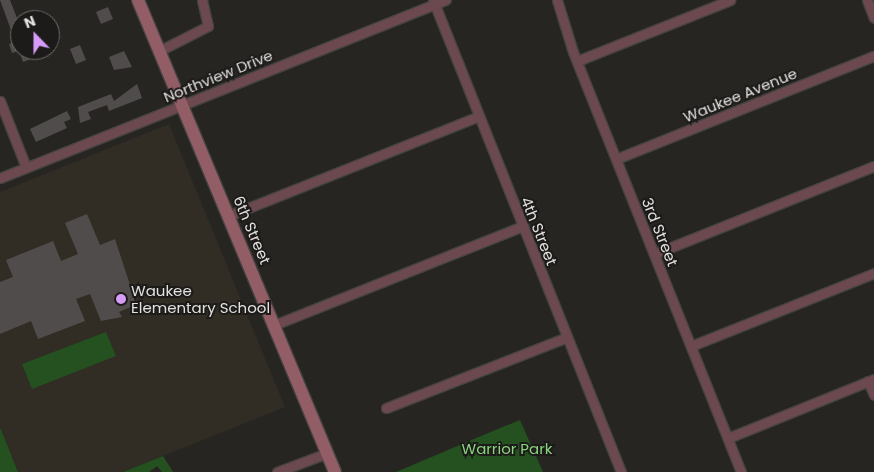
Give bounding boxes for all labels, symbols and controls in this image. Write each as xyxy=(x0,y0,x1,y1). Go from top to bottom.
north arrow xyxy=(10,10,60,60)
text: N xyxy=(21,11,38,33)
street label: Northview Drive xyxy=(161,46,275,106)
street label: Waukee Avenue xyxy=(681,64,799,126)
street label: 6th Street xyxy=(230,193,274,267)
street label: 4th Street xyxy=(517,194,561,268)
street label: 3rd Street xyxy=(638,195,682,269)
place label: Waukee Elementary School xyxy=(131,281,270,316)
marker: Waukee Elementary School xyxy=(115,293,127,305)
park label: Warrior Park xyxy=(461,440,553,458)

